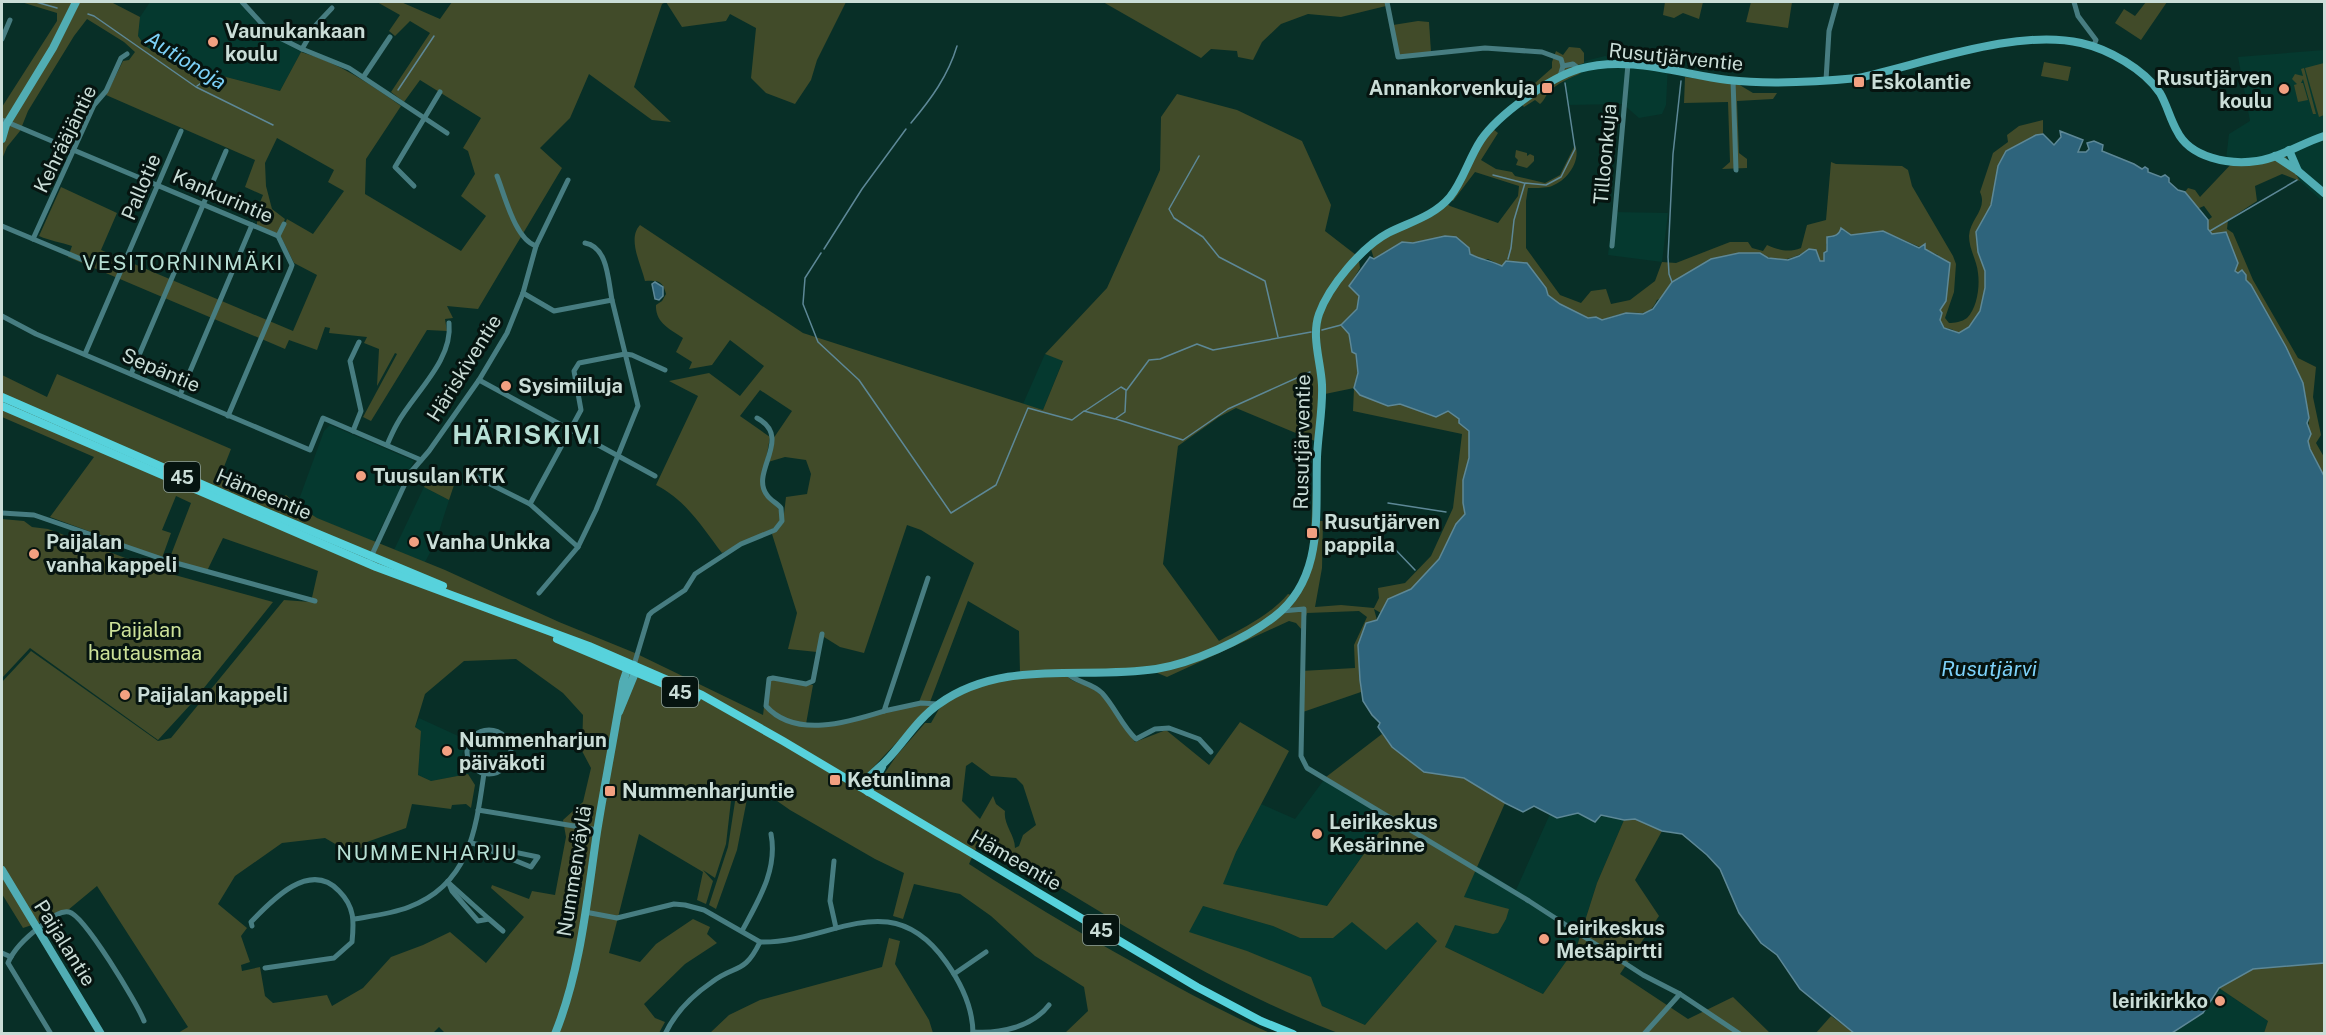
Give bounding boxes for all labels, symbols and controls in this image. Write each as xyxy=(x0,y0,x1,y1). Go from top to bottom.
place label: Vaunukankaan koulu xyxy=(225,19,365,66)
water label: Autionoja xyxy=(141,26,231,94)
marker: Vaunukankaan koulu xyxy=(206,35,220,49)
street label: Rusutjärventie xyxy=(1607,38,1745,76)
place label: Rusutjärven koulu xyxy=(2156,66,2272,113)
place label: Eskolantie xyxy=(1871,70,1971,94)
marker: Eskolantie xyxy=(1852,75,1866,89)
place label: Annankorvenkuja xyxy=(1369,76,1535,100)
street label: Kehrääjäntie xyxy=(29,81,101,197)
marker: Annankorvenkuja xyxy=(1540,81,1554,95)
marker: Rusutjärven koulu xyxy=(2277,82,2291,96)
street label: Tilloonkuja xyxy=(1589,102,1621,206)
street label: Pallotie xyxy=(116,150,166,224)
street label: Kankurintie xyxy=(169,164,277,228)
district label: VESITORNINMÄKI xyxy=(82,250,284,275)
street label: Häriskiventie xyxy=(422,310,506,426)
street label: Sepäntie xyxy=(118,343,204,397)
place label: Sysimiiluja xyxy=(518,374,623,398)
street label: Rusutjärventie xyxy=(1289,374,1315,510)
marker: Sysimiiluja xyxy=(499,379,513,393)
district label: HÄRISKIVI xyxy=(452,419,602,450)
road number: 45 xyxy=(164,462,200,492)
street label: Hämeentie xyxy=(213,463,315,525)
place label: Tuusulan KTK xyxy=(373,464,506,488)
marker: Tuusulan KTK xyxy=(354,469,368,483)
place label: Rusutjärven pappila xyxy=(1324,510,1440,557)
marker: Rusutjärven pappila xyxy=(1305,526,1319,540)
place label: Paijalan vanha kappeli xyxy=(46,530,177,577)
place label: Vanha Unkka xyxy=(426,530,550,554)
marker: Vanha Unkka xyxy=(407,535,421,549)
marker: Paijalan vanha kappeli xyxy=(27,547,41,561)
park label: Paijalan hautausmaa xyxy=(88,618,202,665)
water label: Rusutjärvi xyxy=(1941,656,2037,681)
road number: 45 xyxy=(662,677,698,707)
place label: Paijalan kappeli xyxy=(137,683,288,707)
marker: Paijalan kappeli xyxy=(118,688,132,702)
place label: Nummenharjun päiväkoti xyxy=(459,728,607,775)
marker: Nummenharjun päiväkoti xyxy=(440,744,454,758)
place label: Ketunlinna xyxy=(847,768,951,792)
marker: Ketunlinna xyxy=(828,773,842,787)
place label: Nummenharjuntie xyxy=(622,779,795,803)
marker: Nummenharjuntie xyxy=(603,784,617,798)
street label: Nummenväylä xyxy=(552,804,596,938)
place label: Leirikeskus Kesärinne xyxy=(1329,810,1438,857)
street label: Hämeentie xyxy=(966,824,1066,896)
marker: Leirikeskus Kesärinne xyxy=(1310,827,1324,841)
district label: NUMMENHARJU xyxy=(336,840,518,865)
street label: Paijalantie xyxy=(29,895,101,991)
road number: 45 xyxy=(1083,915,1119,945)
place label: Leirikeskus Metsäpirtti xyxy=(1556,916,1665,963)
marker: Leirikeskus Metsäpirtti xyxy=(1537,932,1551,946)
place label: leirikirkko xyxy=(2112,989,2208,1013)
marker: leirikirkko xyxy=(2213,994,2227,1008)

